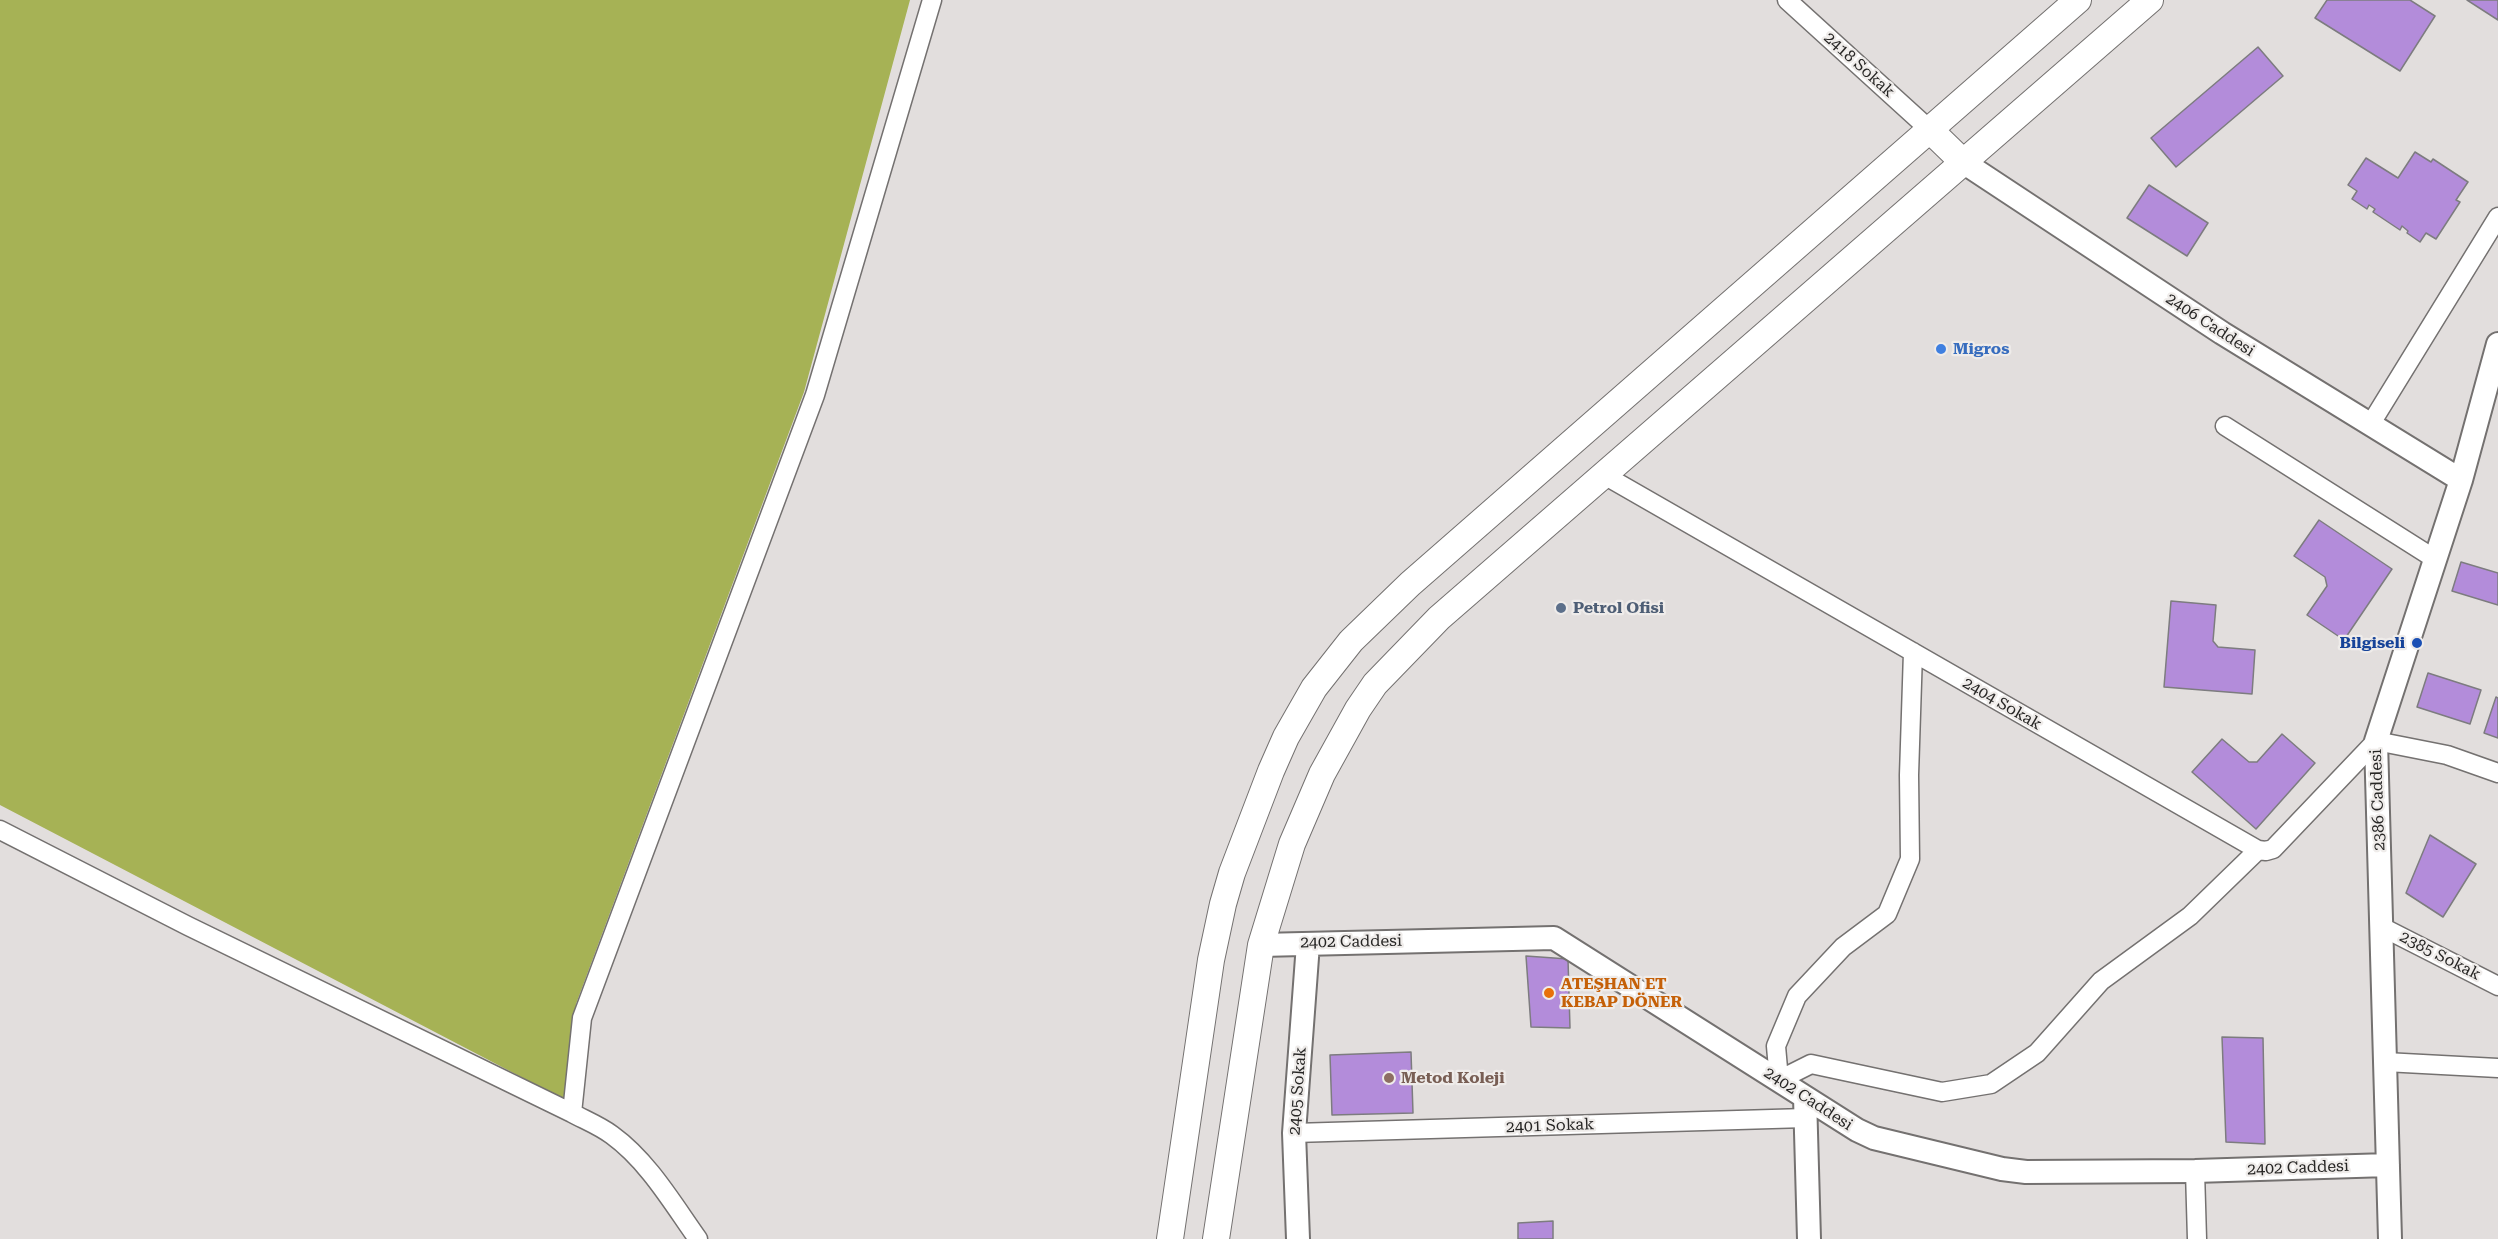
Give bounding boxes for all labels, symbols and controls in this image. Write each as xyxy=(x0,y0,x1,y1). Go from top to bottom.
street label: 2418 Sokak xyxy=(1820,28,1898,102)
street label: 2406 Caddesi xyxy=(2162,289,2258,361)
place label: Migros xyxy=(1953,339,2009,359)
marker: Migros xyxy=(1934,342,1948,356)
place label: Petrol Ofisi xyxy=(1573,598,1664,618)
marker: Petrol Ofisi xyxy=(1554,601,1568,615)
place label: Bilgiseli xyxy=(2339,633,2405,653)
marker: Bilgiseli xyxy=(2410,636,2424,650)
street label: 2404 Sokak xyxy=(1959,674,2045,734)
street label: 2386 Caddesi xyxy=(2367,749,2389,851)
street label: 2385 Sokak xyxy=(2396,927,2484,985)
street label: 2402 Caddesi xyxy=(1300,932,1402,952)
place label: ATEŞHAN ET KEBAP DÖNER xyxy=(1561,974,1682,1012)
marker: ATEŞHAN ET KEBAP DÖNER xyxy=(1542,986,1556,1000)
street label: 2405 Sokak xyxy=(1285,1046,1311,1136)
street label: 2402 Caddesi xyxy=(1760,1063,1856,1135)
place label: Metod Koleji xyxy=(1401,1068,1504,1088)
marker: Metod Koleji xyxy=(1382,1071,1396,1085)
street label: 2401 Sokak xyxy=(1506,1115,1594,1137)
street label: 2402 Caddesi xyxy=(2247,1157,2349,1179)

